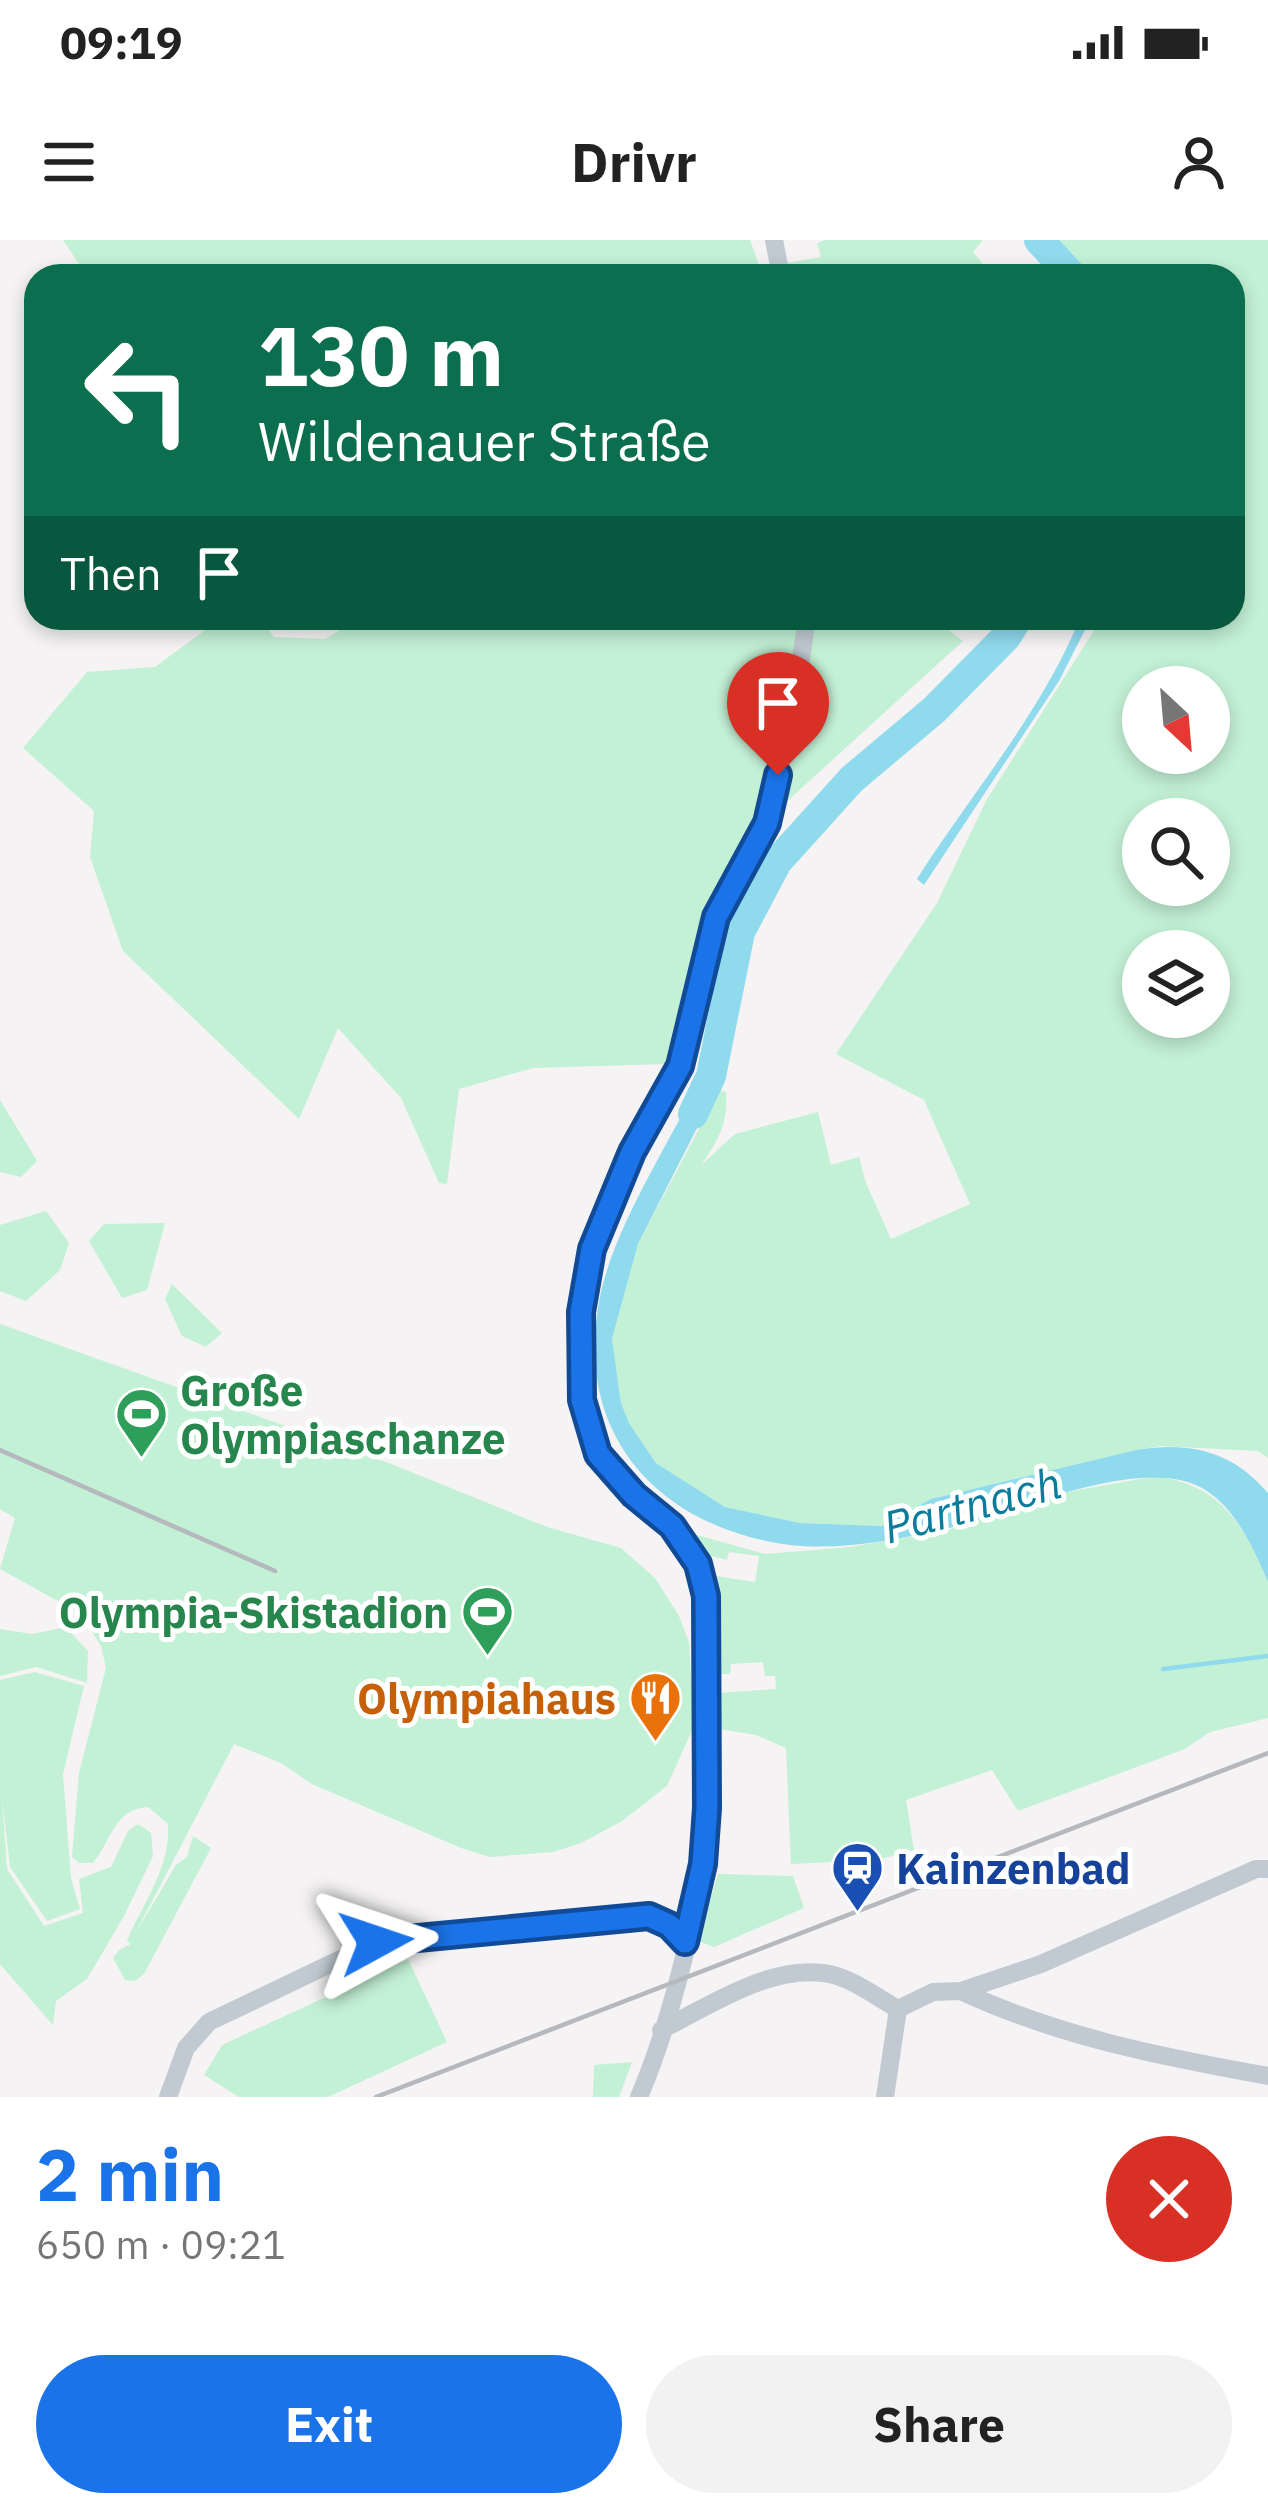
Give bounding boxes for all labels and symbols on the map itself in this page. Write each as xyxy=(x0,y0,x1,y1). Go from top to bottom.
pin xyxy=(727,652,829,775)
north arrow xyxy=(1122,666,1230,774)
place label: Große Olympiaschanze xyxy=(180,1363,506,1466)
sports icon: Große Olympiaschanze xyxy=(113,1386,169,1460)
water label: Partnach xyxy=(877,1452,1067,1556)
sports icon: Olympia-Skistadion xyxy=(459,1584,515,1658)
place label: Olympia-Skistadion xyxy=(59,1585,448,1640)
restaurant icon: Olympiahaus xyxy=(627,1670,683,1744)
place label: Olympiahaus xyxy=(357,1671,616,1726)
station icon: Kainzenbad xyxy=(829,1840,885,1914)
place label: Kainzenbad xyxy=(896,1841,1131,1896)
position arrow xyxy=(313,1879,439,2005)

